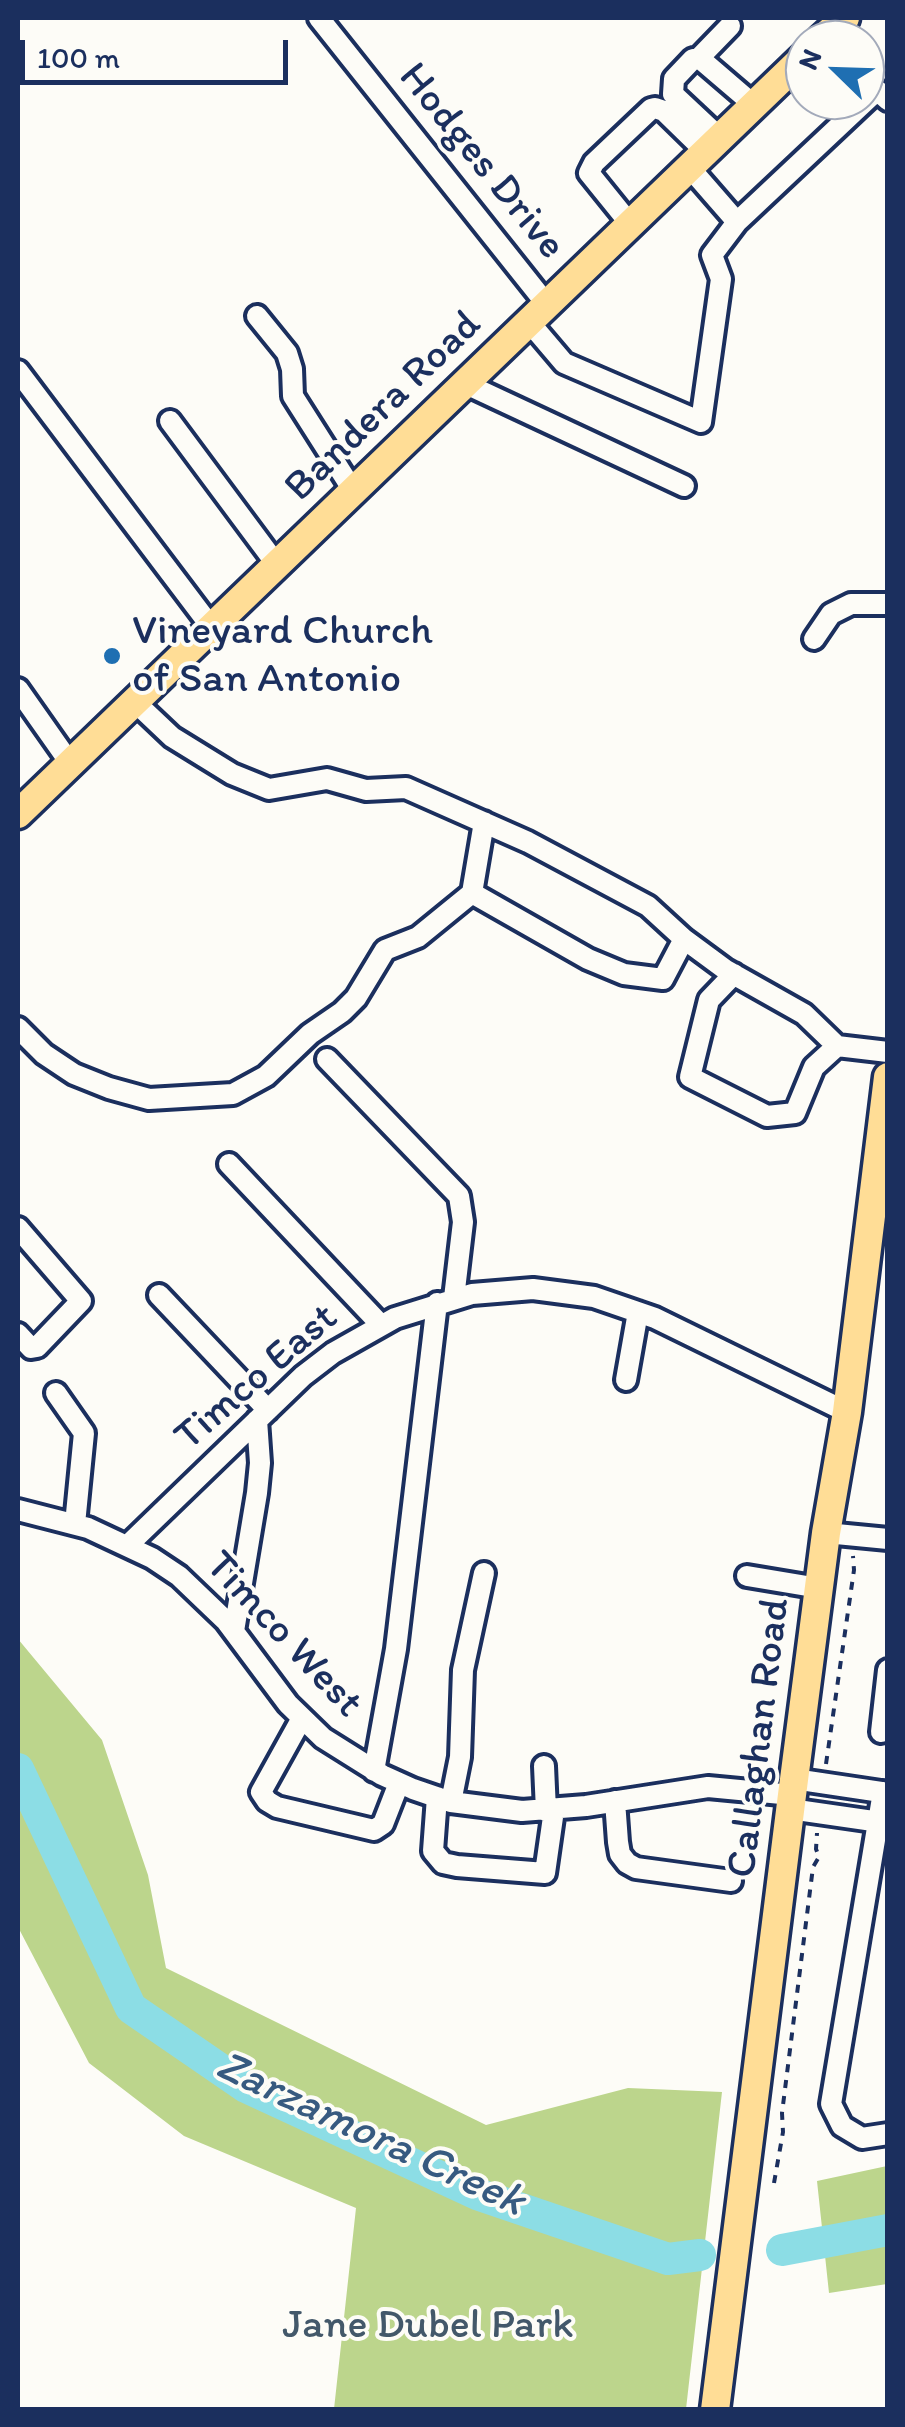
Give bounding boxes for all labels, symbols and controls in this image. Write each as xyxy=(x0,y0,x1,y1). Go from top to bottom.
scale bar xyxy=(25,20,292,82)
north arrow xyxy=(785,20,885,120)
text: 100 m xyxy=(37,39,120,76)
text: N xyxy=(790,44,829,74)
street label: Hodges Drive xyxy=(387,54,575,270)
street label: Bandera Road xyxy=(275,301,493,513)
place label: Vineyard Church of San Antonio xyxy=(132,607,433,706)
marker: Vineyard Church of San Antonio xyxy=(101,645,123,667)
street label: Timco East xyxy=(165,1294,349,1462)
street label: Timco West xyxy=(193,1542,373,1728)
street label: Callaghan Road xyxy=(718,1595,802,1881)
water label: Zarzamora Creek xyxy=(207,2040,533,2230)
park label: Jane Dubel Park xyxy=(282,2301,574,2351)

